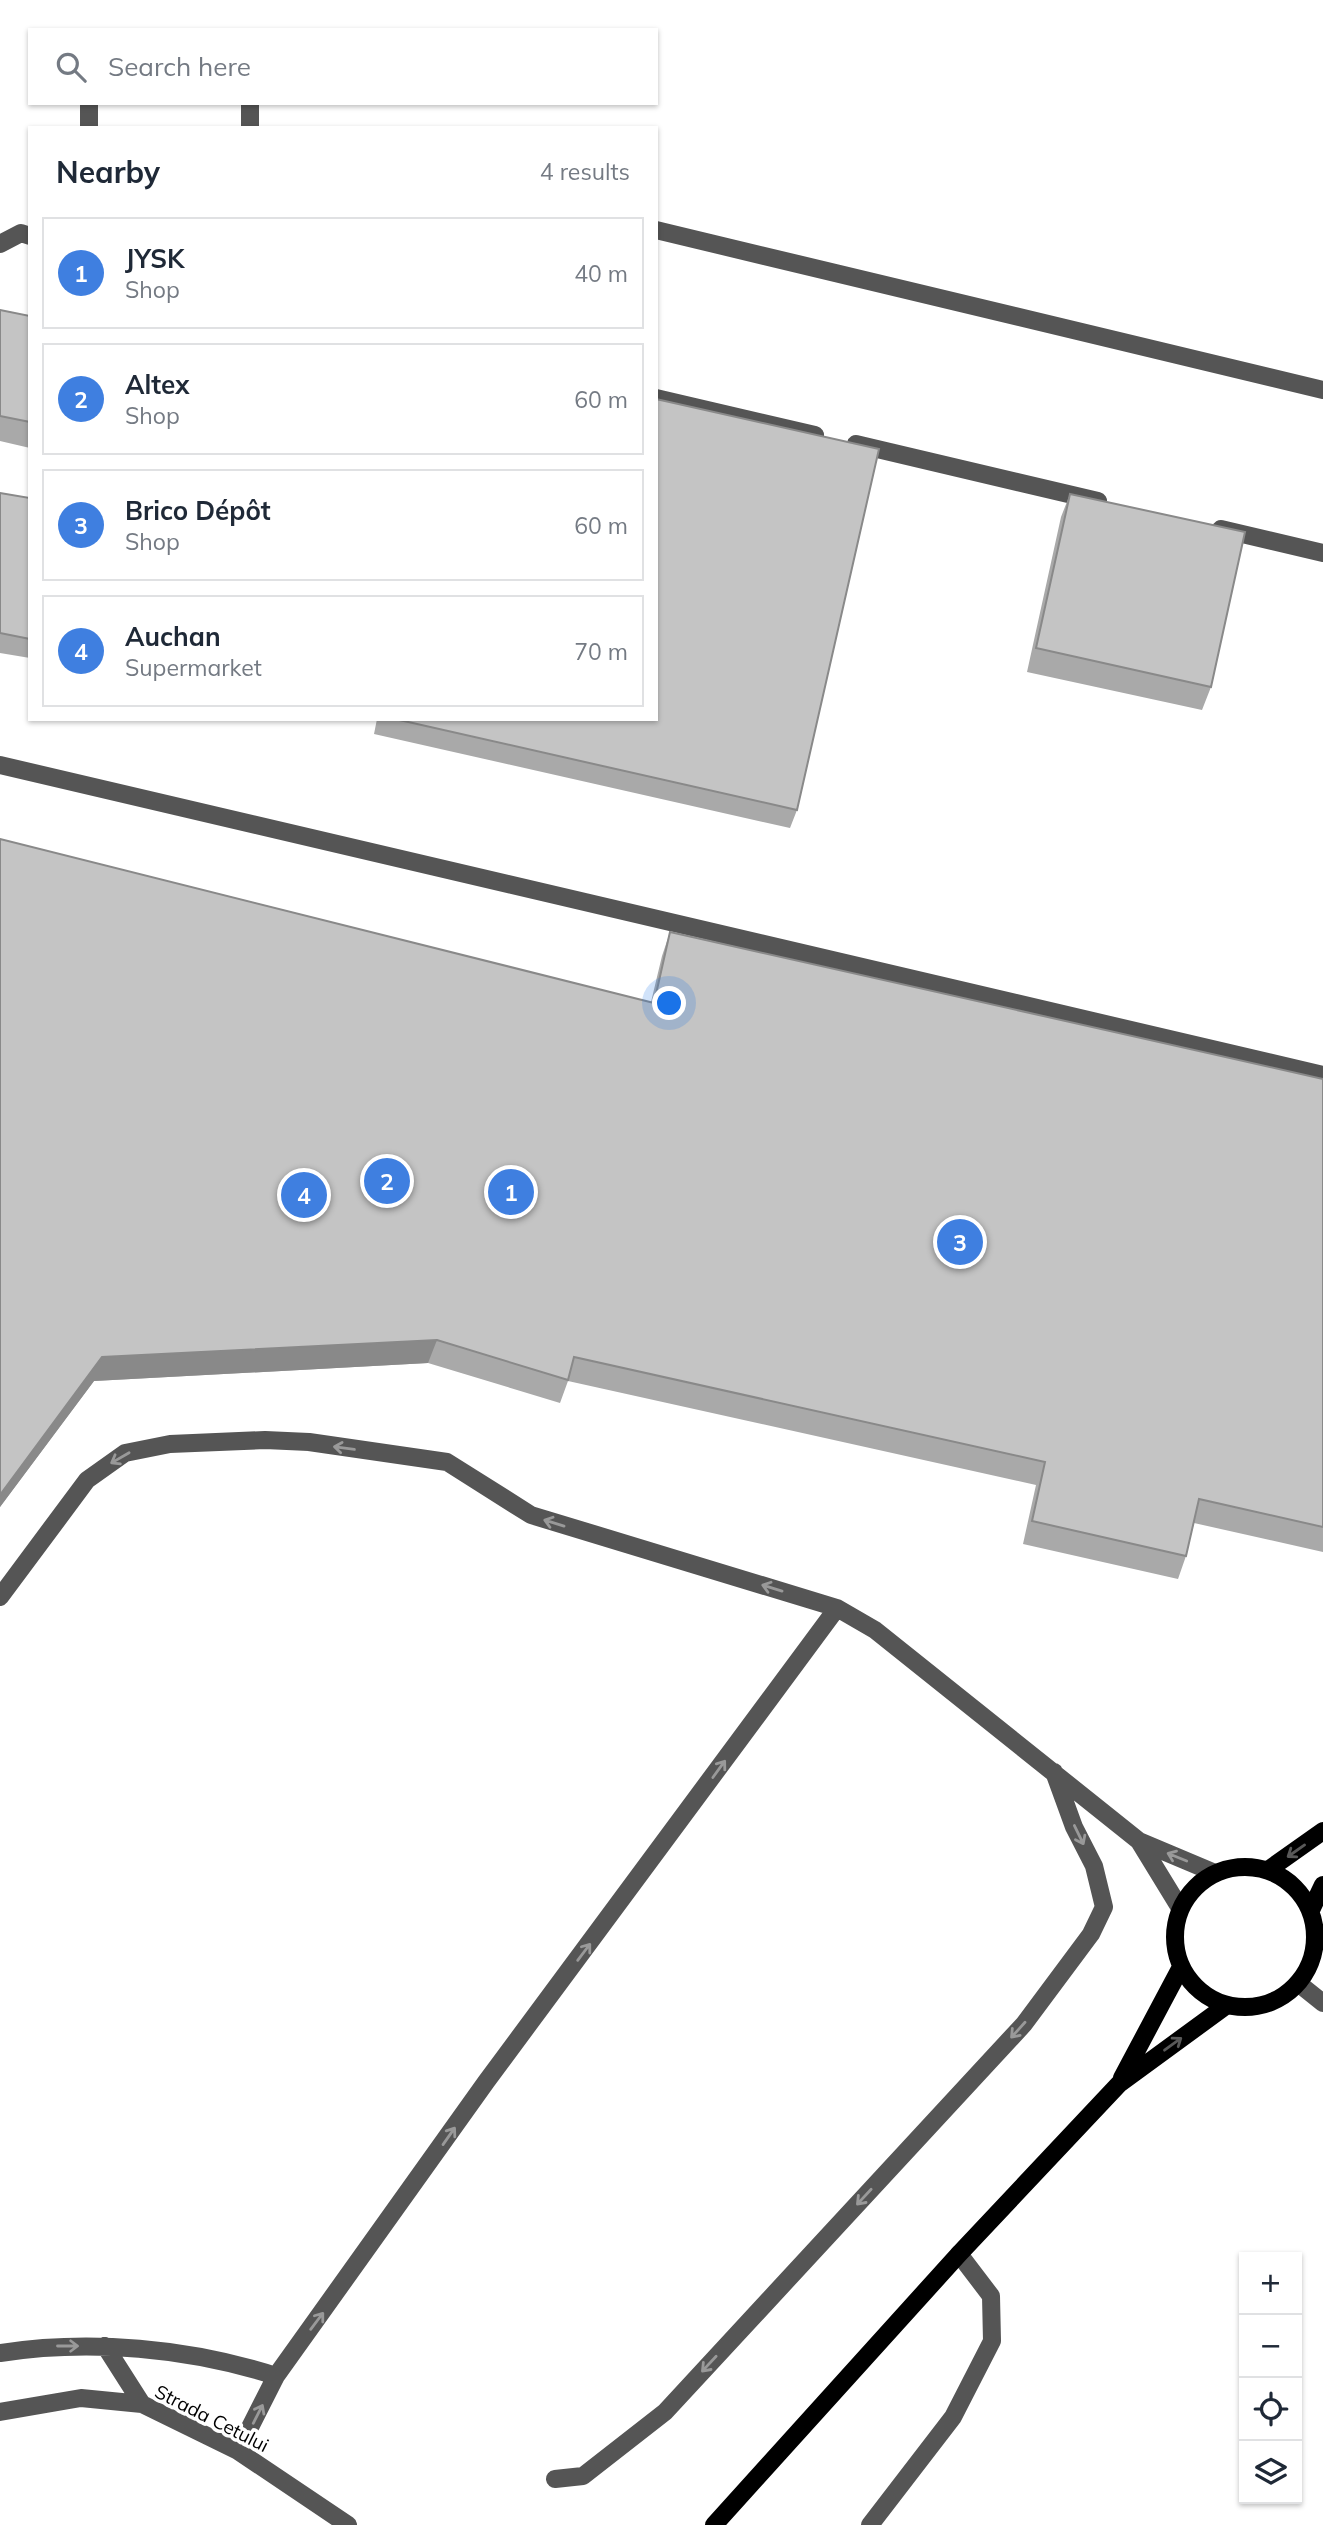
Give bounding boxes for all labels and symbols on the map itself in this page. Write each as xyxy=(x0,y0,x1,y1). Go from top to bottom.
your location xyxy=(652,986,686,1020)
pin: 2 xyxy=(364,1155,410,1207)
pin: 1 xyxy=(488,1166,534,1218)
pin: 4 xyxy=(281,1169,327,1221)
pin: 3 xyxy=(937,1216,983,1268)
one-way arrow xyxy=(334,1441,356,1454)
one-way arrow xyxy=(111,1451,131,1465)
one-way arrow xyxy=(544,1515,566,1528)
one-way arrow xyxy=(761,1580,783,1593)
one-way arrow xyxy=(712,1760,726,1779)
one-way arrow xyxy=(1072,1824,1086,1845)
one-way arrow xyxy=(1287,1844,1306,1858)
one-way arrow xyxy=(1167,1850,1188,1863)
one-way arrow xyxy=(576,1944,591,1962)
one-way arrow xyxy=(1010,2021,1026,2039)
one-way arrow xyxy=(1163,2037,1182,2051)
one-way arrow xyxy=(442,2127,456,2146)
one-way arrow xyxy=(855,2188,872,2205)
one-way arrow xyxy=(310,2312,325,2331)
one-way arrow xyxy=(56,2339,79,2353)
one-way arrow xyxy=(700,2355,717,2372)
street label: Strada Cetului xyxy=(151,2379,273,2457)
one-way arrow xyxy=(251,2404,265,2425)

